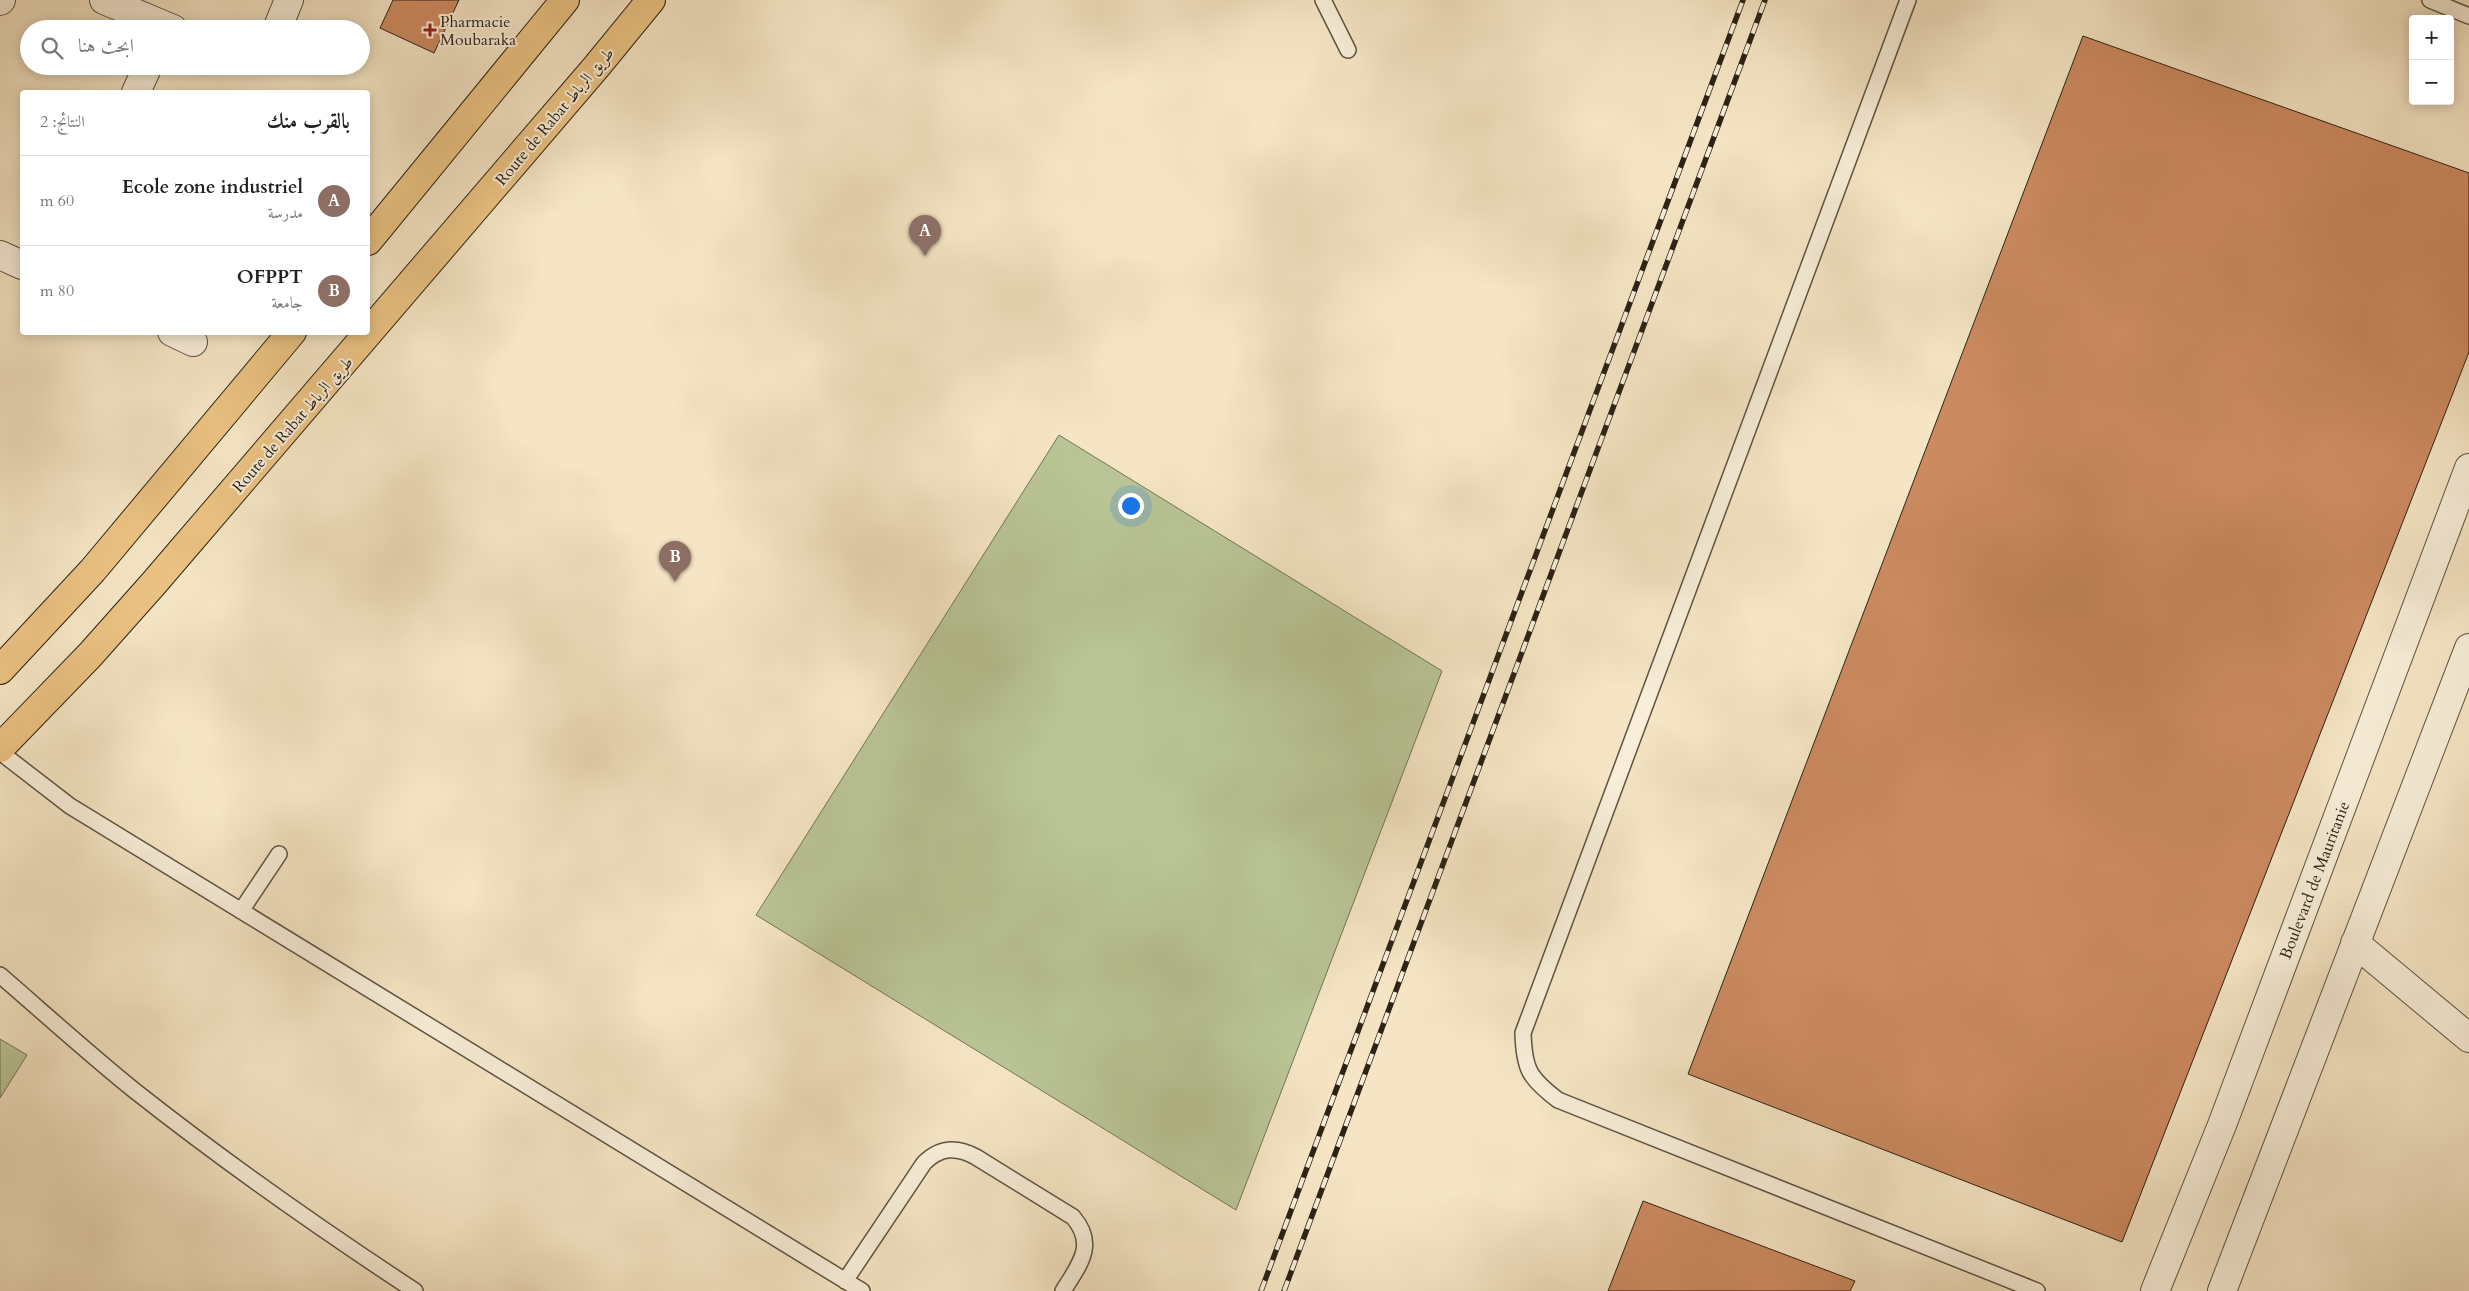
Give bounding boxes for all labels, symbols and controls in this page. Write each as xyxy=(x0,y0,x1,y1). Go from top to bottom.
place label: Pharmacie Moubaraka xyxy=(440,11,516,51)
map controls xyxy=(2409,15,2454,105)
button: + xyxy=(2409,15,2454,60)
search box xyxy=(20,20,370,75)
marker: Pharmacie Moubaraka xyxy=(424,24,436,36)
text: ابحث هنا xyxy=(78,33,134,59)
icon: search xyxy=(38,34,66,62)
street label: Route de Rabat طريق الرباط xyxy=(490,43,619,190)
button: − xyxy=(2409,60,2454,105)
text: بالقرب منك xyxy=(267,107,350,136)
text: النتائج: 2 xyxy=(40,111,85,133)
text: Ecole zone industriel xyxy=(122,174,303,200)
text: 60 m xyxy=(40,190,74,212)
text: A xyxy=(328,190,340,212)
text: مدرسة xyxy=(268,202,303,224)
pin: A xyxy=(909,215,941,256)
text: OFPPT xyxy=(237,264,303,290)
text: 80 m xyxy=(40,280,74,302)
text: B xyxy=(328,280,340,302)
text: جامعة xyxy=(271,292,303,314)
street label: Route de Rabat طريق الرباط xyxy=(227,352,358,498)
your location xyxy=(1118,493,1144,519)
pin: B xyxy=(659,541,691,582)
street label: Boulevard de Mauritanie xyxy=(2275,798,2355,962)

